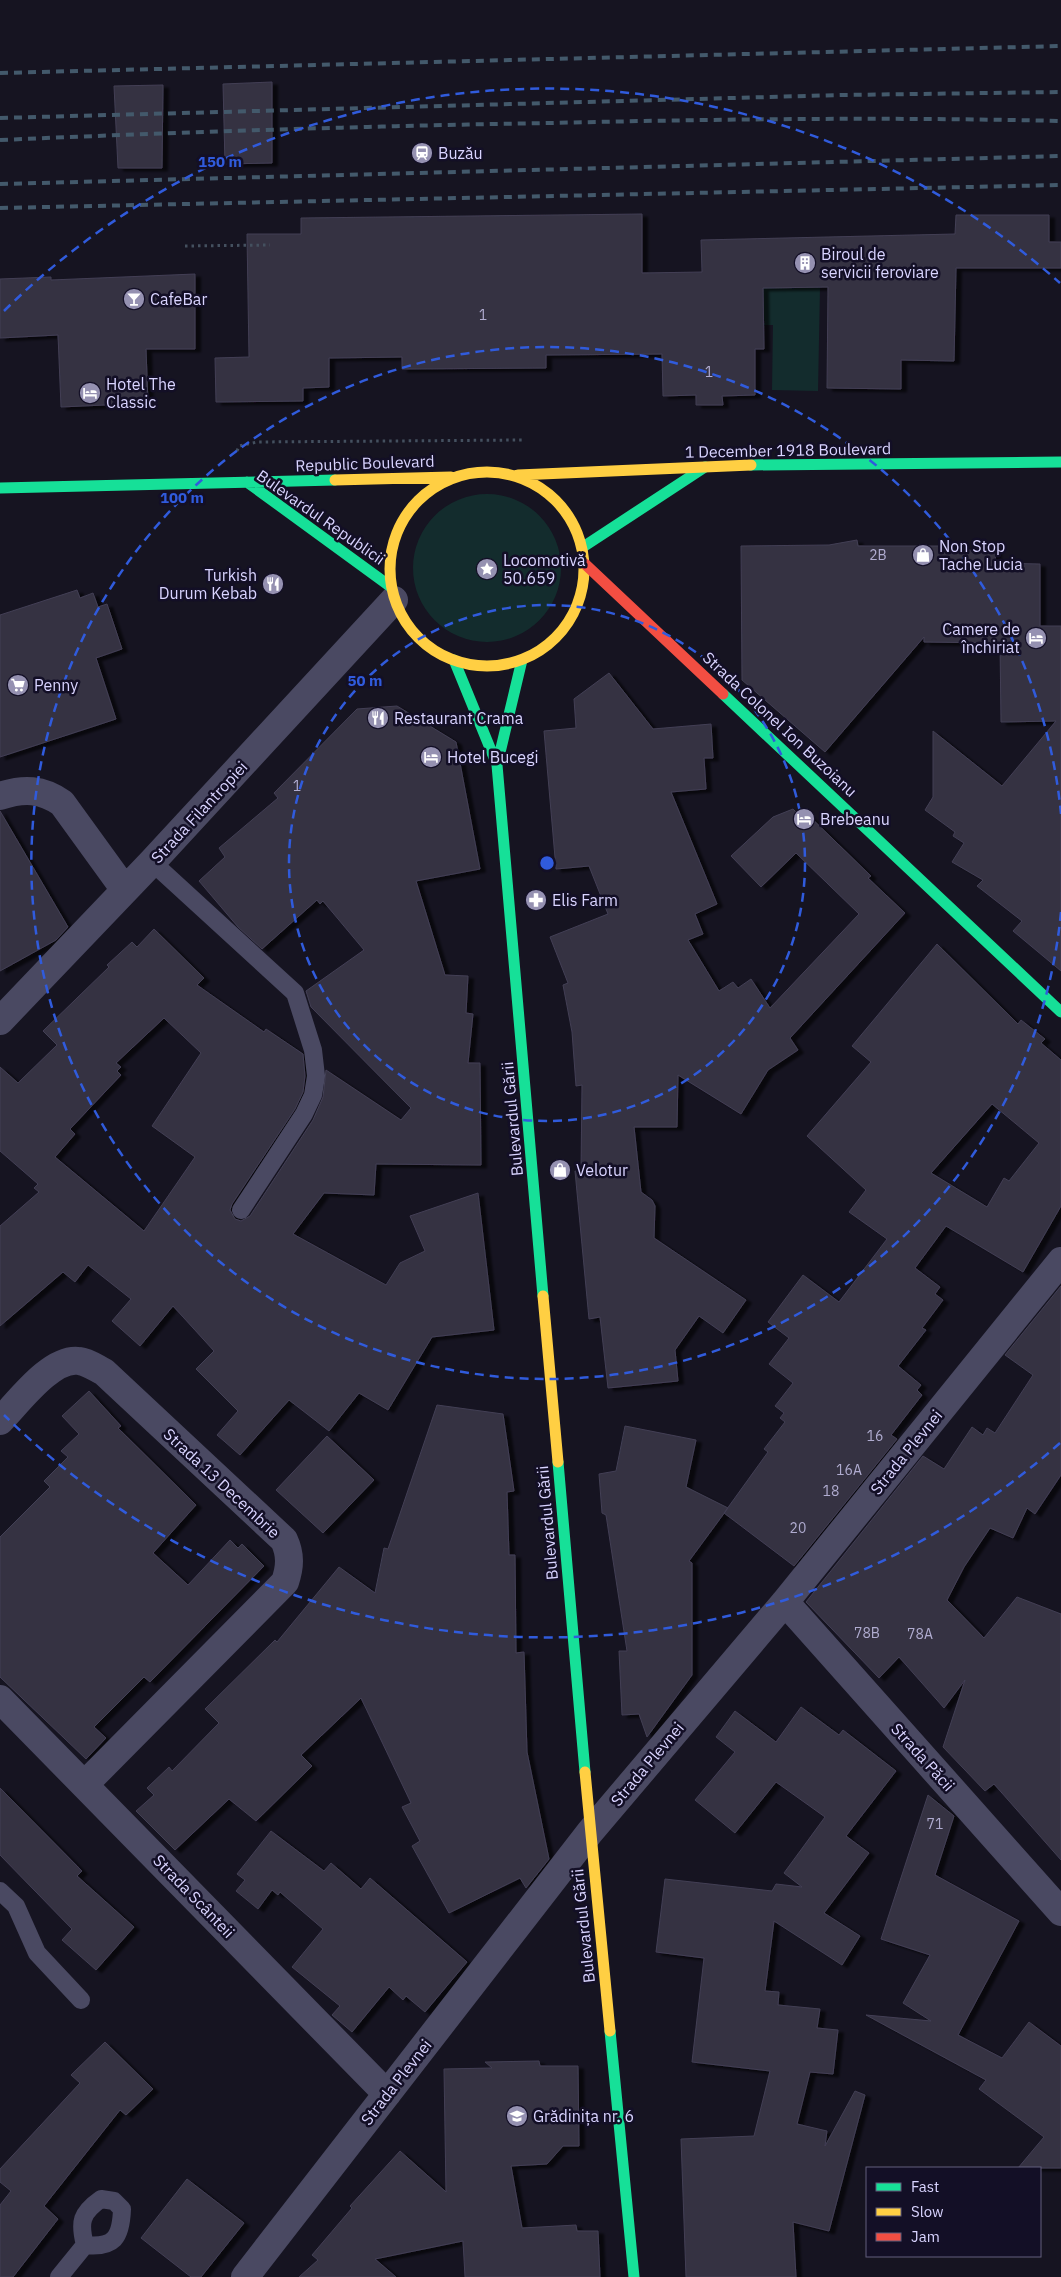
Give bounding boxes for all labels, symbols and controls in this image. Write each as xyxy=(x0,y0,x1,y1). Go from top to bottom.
station icon: Buzău xyxy=(410,141,434,165)
place label: Buzău xyxy=(438,143,483,163)
text: 150 m xyxy=(198,152,242,171)
place label: Biroul de servicii feroviare xyxy=(821,244,939,282)
building icon: Biroul de servicii feroviare xyxy=(793,251,817,275)
bar icon: CafeBar xyxy=(122,287,146,311)
place label: CafeBar xyxy=(150,289,207,309)
house number: 1 xyxy=(479,306,487,324)
house number: 1 xyxy=(705,363,713,381)
place label: Hotel The Classic xyxy=(106,374,176,412)
hotel icon: Hotel The Classic xyxy=(78,381,102,405)
street label: 1 December 1918 Boulevard xyxy=(685,438,891,462)
street label: Republic Boulevard xyxy=(295,451,435,475)
street label: Bulevardul Republicii xyxy=(253,465,389,569)
text: 100 m xyxy=(160,488,204,507)
place label: Non Stop Tache Lucia xyxy=(939,536,1023,574)
shop icon: Non Stop Tache Lucia xyxy=(911,543,935,567)
house number: 2B xyxy=(869,546,887,564)
place label: Locomotivă 50.659 xyxy=(503,550,586,588)
place icon: Locomotivă 50.659 xyxy=(475,557,499,581)
place label: Turkish Durum Kebab xyxy=(159,565,257,603)
restaurant icon: Turkish Durum Kebab xyxy=(261,572,285,596)
place label: Camere de închiriat xyxy=(942,619,1020,657)
hotel icon: Camere de închiriat xyxy=(1024,626,1048,650)
street label: Strada Colonel Ion Buzoianu xyxy=(699,647,861,801)
text: 50 m xyxy=(348,671,382,690)
supermarket icon: Penny xyxy=(6,673,30,697)
place label: Penny xyxy=(34,675,78,695)
restaurant icon: Restaurant Crama xyxy=(366,706,390,730)
place label: Restaurant Crama xyxy=(394,708,524,728)
hotel icon: Hotel Bucegi xyxy=(419,745,443,769)
place label: Hotel Bucegi xyxy=(447,747,538,767)
street label: Strada Filantropiei xyxy=(147,757,251,867)
house number: 1 xyxy=(293,777,301,795)
hotel icon: Brebeanu xyxy=(792,807,816,831)
place label: Brebeanu xyxy=(820,809,890,829)
centre of rings xyxy=(538,854,556,872)
pharmacy icon: Elis Farm xyxy=(524,888,548,912)
place label: Elis Farm xyxy=(552,890,618,910)
street label: Bulevardul Gării xyxy=(497,1061,527,1177)
shop icon: Velotur xyxy=(548,1158,572,1182)
place label: Velotur xyxy=(576,1160,628,1180)
street label: Strada Plevnei xyxy=(866,1406,946,1498)
street label: Strada 13 Decembrie xyxy=(160,1424,285,1542)
house number: 16 xyxy=(867,1427,883,1445)
house number: 16A xyxy=(836,1461,862,1479)
street label: Bulevardul Gării xyxy=(532,1465,562,1581)
house number: 18 xyxy=(823,1482,839,1500)
house number: 20 xyxy=(790,1519,806,1537)
house number: 78B xyxy=(854,1624,880,1642)
house number: 78A xyxy=(907,1625,933,1643)
street label: Strada Plevnei xyxy=(606,1718,688,1810)
street label: Strada Păcii xyxy=(887,1719,959,1795)
house number: 71 xyxy=(927,1815,943,1833)
street label: Strada Scânteii xyxy=(149,1850,239,1942)
street label: Bulevardul Gării xyxy=(567,1868,599,1984)
street label: Strada Plevnei xyxy=(356,2035,436,2129)
school or university icon: Grădinița nr. 6 xyxy=(505,2104,529,2128)
place label: Grădinița nr. 6 xyxy=(533,2106,634,2127)
legend xyxy=(866,2167,1041,2257)
text: Fast xyxy=(911,2177,939,2196)
text: Slow xyxy=(911,2202,944,2221)
text: Jam xyxy=(911,2227,940,2246)

